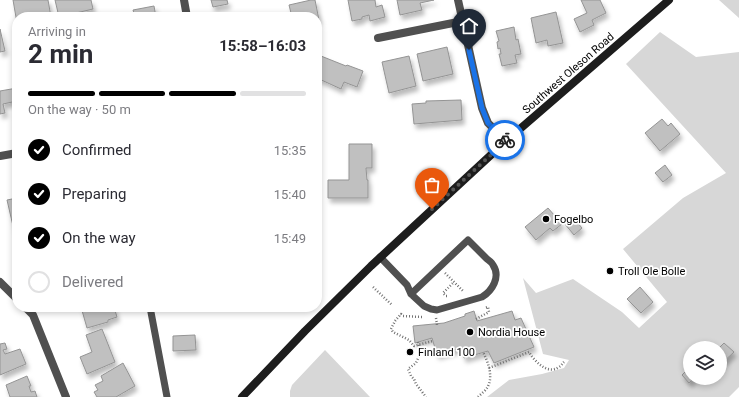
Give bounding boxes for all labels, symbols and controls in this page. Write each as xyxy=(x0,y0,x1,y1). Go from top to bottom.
pin xyxy=(452,9,486,50)
icon: home xyxy=(458,15,480,37)
text: Arriving in xyxy=(28,24,86,39)
street label: Southwest Oleson Road xyxy=(520,30,617,117)
text: 15:58–16:03 xyxy=(219,37,306,55)
text: 2 min xyxy=(28,39,93,69)
text: On the way · 50 m xyxy=(28,102,131,117)
courier xyxy=(485,120,525,160)
icon: bike xyxy=(494,129,516,151)
icon: check xyxy=(28,139,50,161)
text: Confirmed xyxy=(62,141,132,159)
text: 15:35 xyxy=(274,143,306,158)
pin xyxy=(415,168,449,209)
icon: bag xyxy=(421,174,443,196)
icon: check xyxy=(28,183,50,205)
text: Preparing xyxy=(62,185,126,203)
text: 15:40 xyxy=(274,187,306,202)
place label: Fogelbo xyxy=(554,213,593,226)
marker: Fogelbo xyxy=(541,214,551,224)
icon: check xyxy=(28,227,50,249)
text: On the way xyxy=(62,229,136,247)
text: 15:49 xyxy=(274,231,306,246)
place label: Troll Ole Bolle xyxy=(618,265,685,278)
marker: Troll Ole Bolle xyxy=(605,266,615,276)
text: Delivered xyxy=(62,273,124,291)
place label: Nordia House xyxy=(478,326,545,339)
marker: Nordia House xyxy=(465,327,475,337)
map controls xyxy=(683,341,727,385)
button: layers xyxy=(683,341,727,385)
place label: Finland 100 xyxy=(418,346,475,359)
marker: Finland 100 xyxy=(405,347,415,357)

